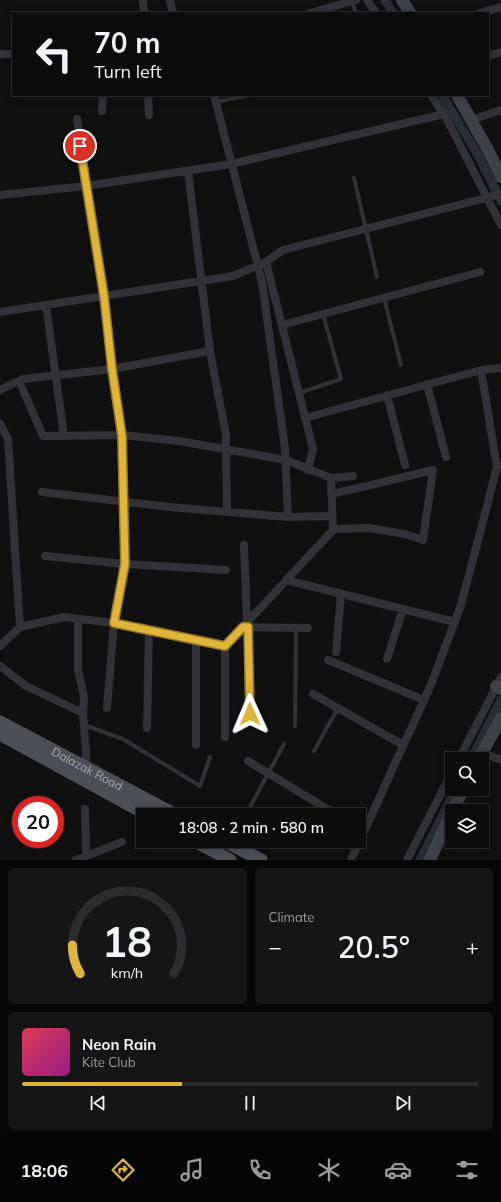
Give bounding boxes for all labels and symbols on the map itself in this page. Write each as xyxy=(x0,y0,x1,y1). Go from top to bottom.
pin xyxy=(63,129,97,163)
position arrow xyxy=(229,693,271,735)
street label: Dalazak Road xyxy=(49,743,126,793)
speed limit sign: 20 xyxy=(12,796,64,848)

